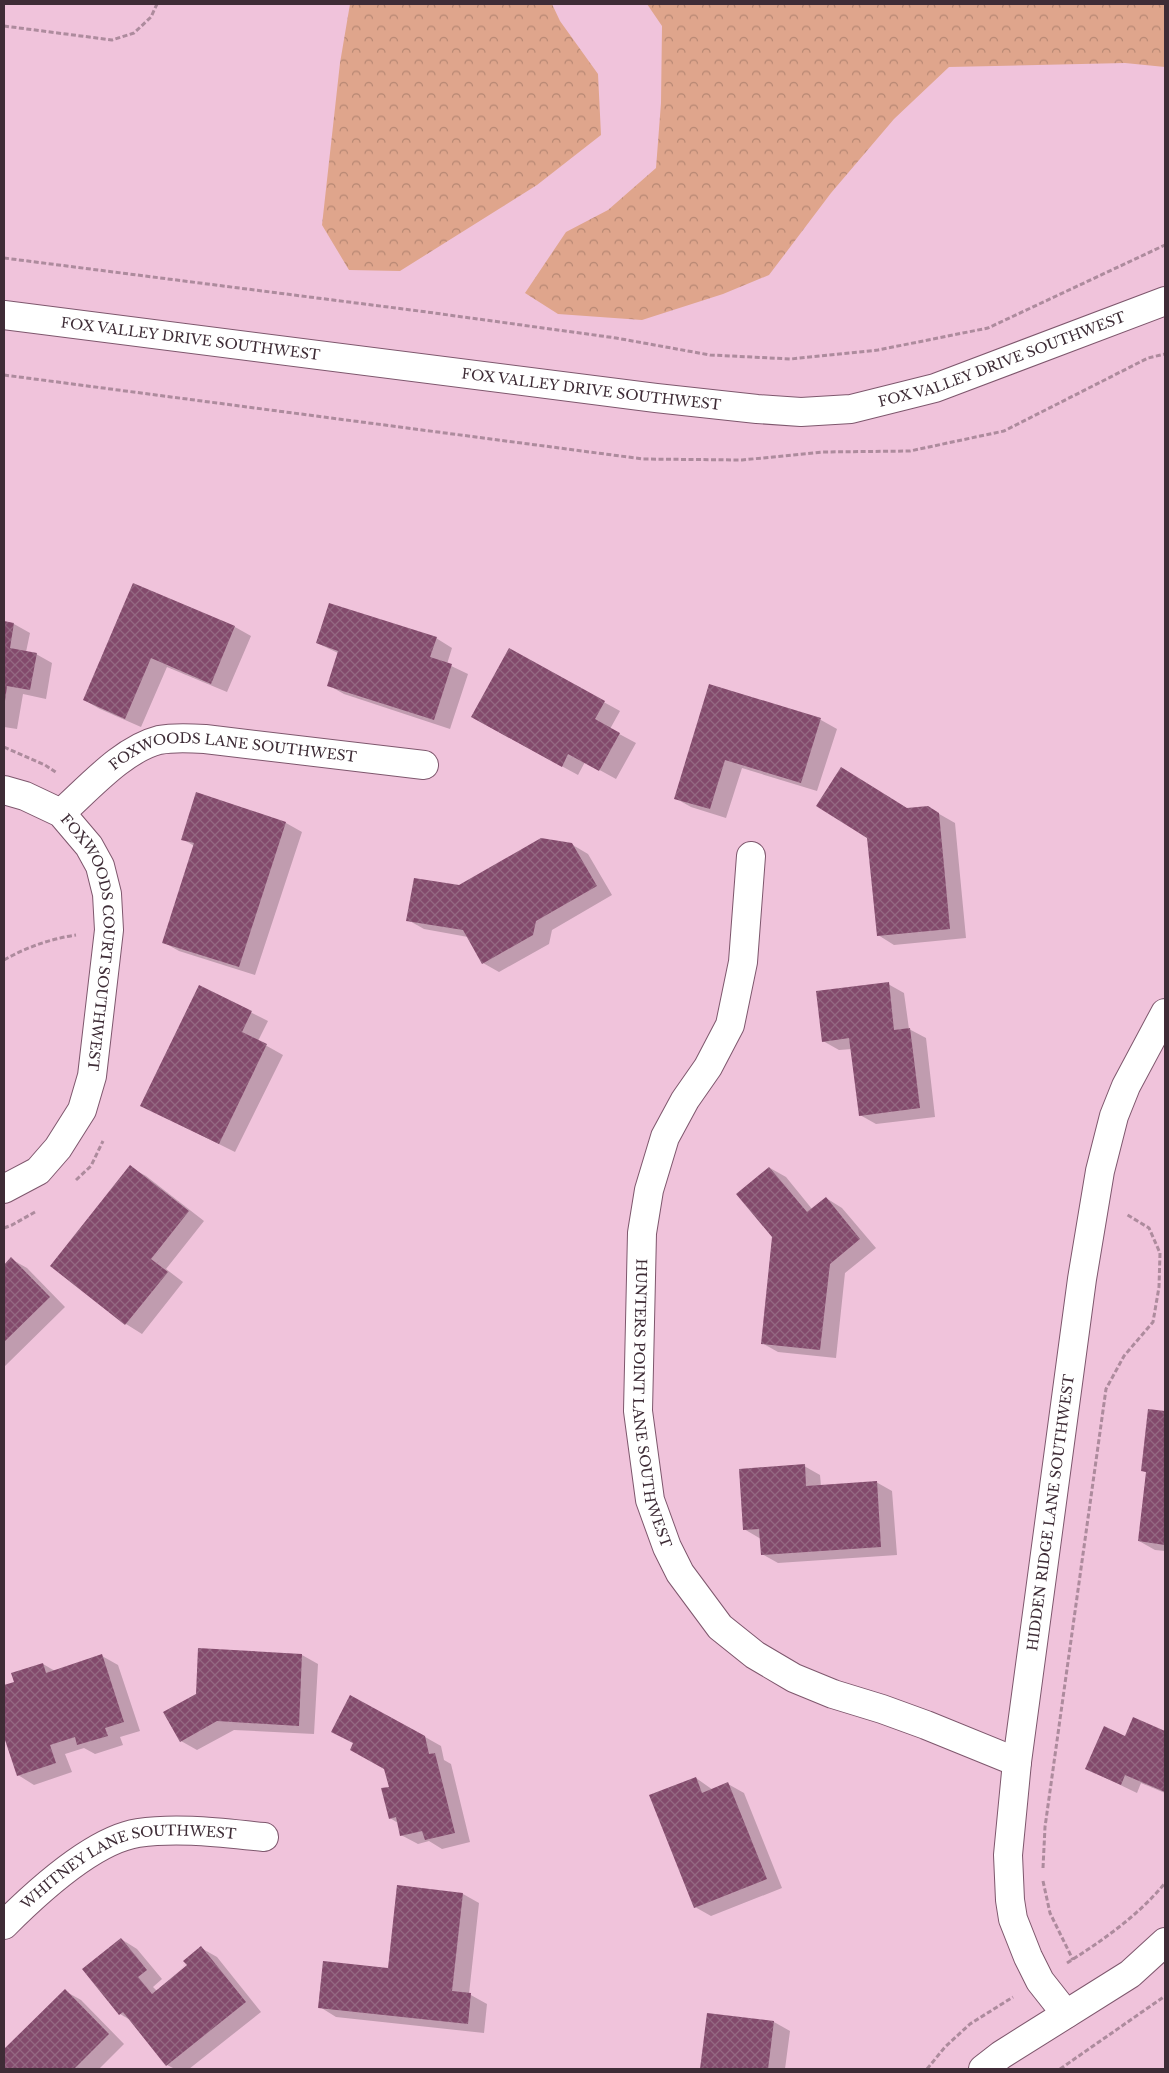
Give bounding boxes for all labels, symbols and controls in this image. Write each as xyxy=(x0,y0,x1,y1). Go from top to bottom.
street label: FOX VALLEY DRIVE SOUTHWEST xyxy=(876,308,1128,411)
street label: FOX VALLEY DRIVE SOUTHWEST xyxy=(60,313,321,364)
street label: FOX VALLEY DRIVE SOUTHWEST xyxy=(461,364,722,414)
street label: FOXWOODS LANE SOUTHWEST xyxy=(105,729,358,774)
street label: FOXWOODS COURT SOUTHWEST xyxy=(57,810,118,1072)
street label: HUNTERS POINT LANE SOUTHWEST xyxy=(629,1258,675,1550)
street label: HIDDEN RIDGE LANE SOUTHWEST xyxy=(1023,1373,1078,1652)
street label: WHITNEY LANE SOUTHWEST xyxy=(16,1821,237,1914)

